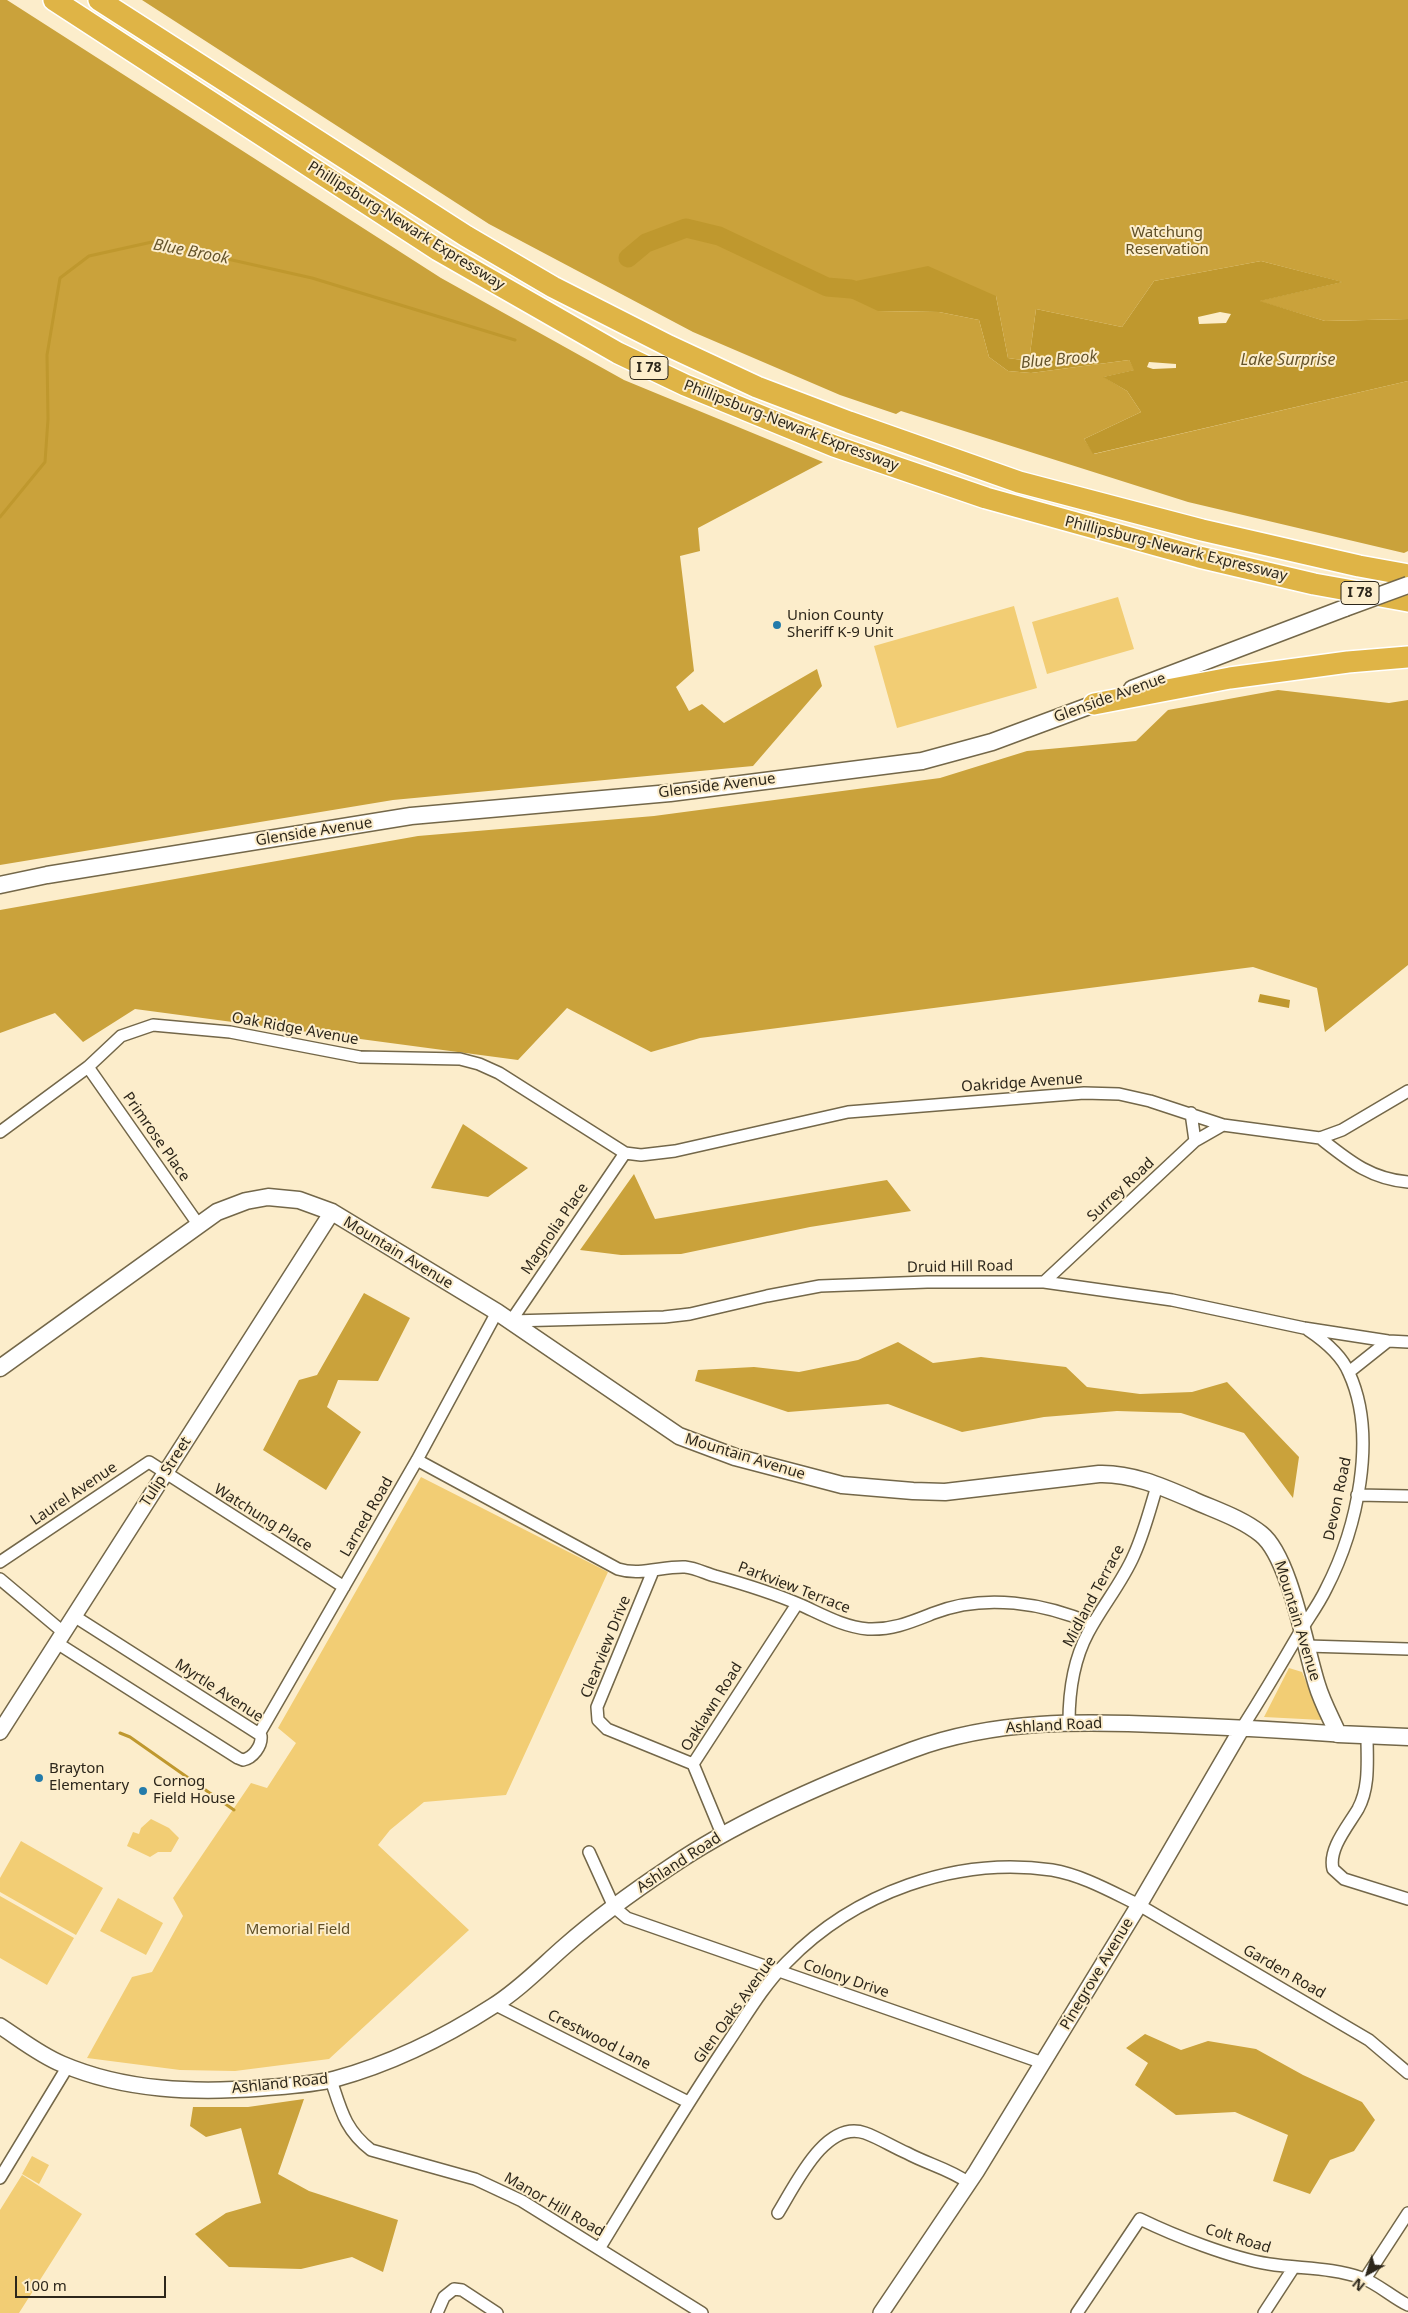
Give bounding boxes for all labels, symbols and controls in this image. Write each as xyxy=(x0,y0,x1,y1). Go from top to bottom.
street label: Phillipsburg-Newark Expressway xyxy=(304,158,508,294)
park label: Watchung Reservation xyxy=(1125,224,1209,259)
water label: Blue Brook xyxy=(152,235,230,269)
water label: Blue Brook xyxy=(1020,347,1098,373)
water label: Lake Surprise xyxy=(1241,350,1335,370)
road number: I 78 xyxy=(630,356,668,379)
street label: Phillipsburg-Newark Expressway xyxy=(681,377,901,475)
street label: Phillipsburg-Newark Expressway xyxy=(1063,513,1289,585)
road number: I 78 xyxy=(1341,582,1379,604)
place label: Union County Sheriff K-9 Unit xyxy=(787,607,893,642)
marker: Union County Sheriff K-9 Unit xyxy=(771,619,783,631)
street label: Glenside Avenue xyxy=(1052,669,1168,727)
street label: Glenside Avenue xyxy=(657,770,777,802)
street label: Glenside Avenue xyxy=(254,814,374,850)
street label: Oak Ridge Avenue xyxy=(230,1009,360,1049)
street label: Oakridge Avenue xyxy=(961,1070,1083,1096)
street label: Primrose Place xyxy=(119,1089,193,1185)
street label: Surrey Road xyxy=(1084,1154,1158,1226)
street label: Magnolia Place xyxy=(518,1180,592,1278)
street label: Mountain Avenue xyxy=(340,1213,456,1293)
street label: Druid Hill Road xyxy=(907,1257,1013,1277)
street label: Mountain Avenue xyxy=(683,1430,807,1484)
street label: Tulip Street xyxy=(137,1434,195,1510)
street label: Devon Road xyxy=(1320,1456,1356,1542)
street label: Laurel Avenue xyxy=(27,1458,121,1530)
street label: Larned Road xyxy=(337,1474,397,1560)
street label: Watchung Place xyxy=(210,1481,316,1555)
street label: Midland Terrace xyxy=(1059,1542,1129,1650)
street label: Parkview Terrace xyxy=(735,1558,853,1618)
street label: Mountain Avenue xyxy=(1270,1559,1324,1683)
street label: Clearview Drive xyxy=(577,1593,635,1701)
street label: Myrtle Avenue xyxy=(171,1656,267,1726)
street label: Oaklawn Road xyxy=(677,1659,747,1755)
street label: Ashland Road xyxy=(1005,1714,1103,1738)
place label: Brayton Elementary xyxy=(49,1760,129,1795)
marker: Brayton Elementary xyxy=(33,1772,45,1784)
place label: Cornog Field House xyxy=(153,1773,235,1808)
marker: Cornog Field House xyxy=(137,1785,149,1797)
street label: Ashland Road xyxy=(634,1829,724,1897)
street label: Pinegrove Avenue xyxy=(1057,1915,1137,2033)
park label: Memorial Field xyxy=(246,1921,350,1939)
street label: Garden Road xyxy=(1240,1941,1328,2003)
street label: Glen Oaks Avenue xyxy=(690,1953,780,2067)
street label: Colony Drive xyxy=(801,1956,891,2002)
street label: Crestwood Lane xyxy=(544,2006,654,2074)
street label: Ashland Road xyxy=(231,2070,329,2098)
street label: Manor Hill Road xyxy=(501,2169,607,2241)
street label: Colt Road xyxy=(1203,2220,1273,2258)
north arrow xyxy=(1343,2248,1393,2298)
scale bar xyxy=(18,2266,169,2298)
text: N xyxy=(1348,2274,1369,2296)
text: 100 m xyxy=(23,2275,67,2295)

